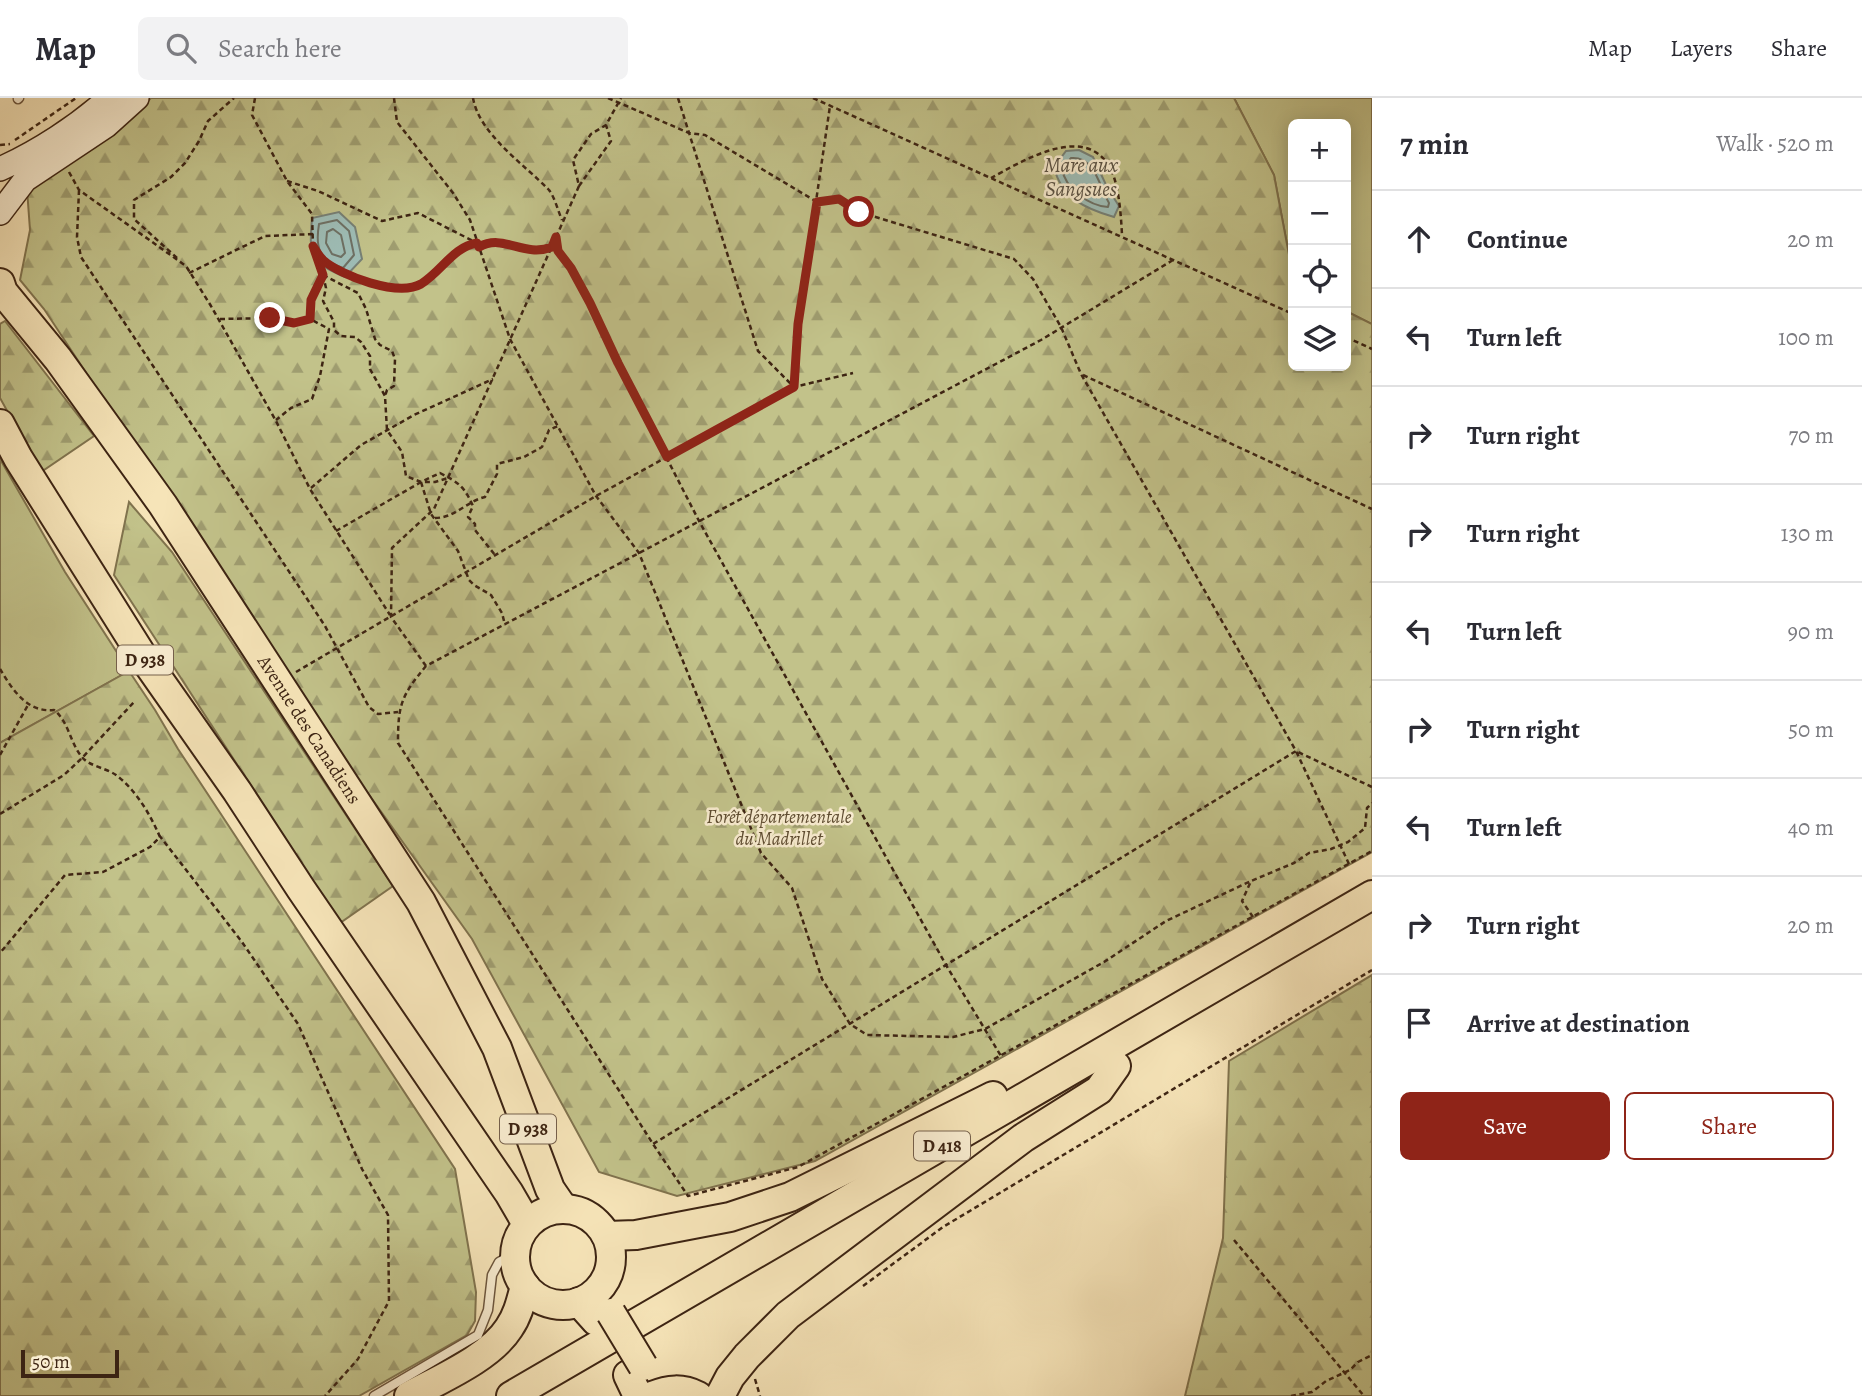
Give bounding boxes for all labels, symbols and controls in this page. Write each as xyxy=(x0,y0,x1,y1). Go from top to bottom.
search box xyxy=(138,17,628,80)
text: Map xyxy=(35,26,96,71)
icon: search xyxy=(162,29,200,67)
text: Search here xyxy=(218,31,342,66)
text: Map xyxy=(1588,32,1632,64)
text: Layers xyxy=(1670,32,1733,64)
text: Share xyxy=(1771,32,1827,64)
map controls xyxy=(1288,119,1351,371)
button: + xyxy=(1288,119,1351,182)
text: 7 min xyxy=(1400,124,1469,164)
text: Walk · 520 m xyxy=(1716,128,1834,159)
water label: Mare aux Sangsues xyxy=(1044,151,1119,203)
button: − xyxy=(1288,182,1351,245)
route start xyxy=(843,196,874,227)
icon: ahead xyxy=(1400,220,1438,258)
text: Continue xyxy=(1467,222,1568,257)
text: 20 m xyxy=(1787,224,1834,255)
button: locate xyxy=(1288,245,1351,308)
route end xyxy=(254,302,285,333)
button: layers xyxy=(1288,308,1351,371)
icon: left xyxy=(1400,318,1438,356)
text: Turn left xyxy=(1467,320,1562,355)
text: 100 m xyxy=(1778,322,1834,353)
icon: right xyxy=(1400,416,1438,454)
text: Turn right xyxy=(1467,418,1580,453)
text: 70 m xyxy=(1788,420,1834,451)
icon: right xyxy=(1400,514,1438,552)
text: Turn right xyxy=(1467,516,1580,551)
text: 130 m xyxy=(1781,518,1834,549)
icon: left xyxy=(1400,612,1438,650)
text: Turn left xyxy=(1467,614,1562,649)
text: 90 m xyxy=(1788,616,1834,647)
road number: D 938 xyxy=(117,646,173,674)
street label: Avenue des Canadiens xyxy=(251,649,367,809)
icon: right xyxy=(1400,710,1438,748)
text: Turn right xyxy=(1467,712,1580,747)
text: 50 m xyxy=(1788,714,1834,745)
park label: Forêt départementale du Madrillet xyxy=(706,804,852,852)
icon: left xyxy=(1400,808,1438,846)
text: Turn left xyxy=(1467,810,1562,845)
text: 40 m xyxy=(1788,812,1834,843)
icon: right xyxy=(1400,906,1438,944)
text: Turn right xyxy=(1467,908,1580,943)
text: 20 m xyxy=(1787,910,1834,941)
icon: arrive xyxy=(1400,1004,1438,1042)
text: Arrive at destination xyxy=(1467,1006,1690,1041)
button: Save xyxy=(1400,1092,1610,1160)
button: Share xyxy=(1624,1092,1834,1160)
road number: D 938 xyxy=(500,1114,556,1144)
road number: D 418 xyxy=(914,1132,970,1161)
scale bar xyxy=(21,1347,119,1379)
text: 50 m xyxy=(32,1349,70,1375)

